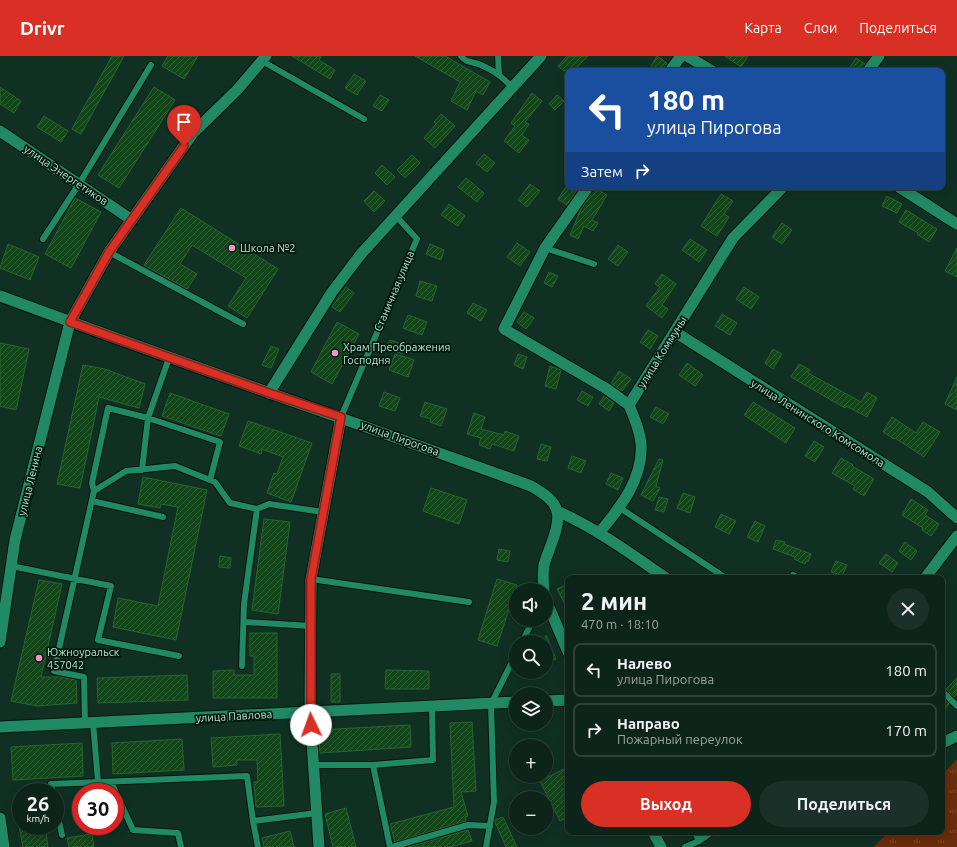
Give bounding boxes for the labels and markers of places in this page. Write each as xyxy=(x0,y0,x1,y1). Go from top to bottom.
pin xyxy=(167,105,201,146)
place label: Школа №2 xyxy=(240,242,295,254)
marker: Школа №2 xyxy=(227,243,237,253)
place label: Храм Преображения Господня xyxy=(343,341,450,366)
marker: Храм Преображения Господня xyxy=(330,348,340,358)
place label: Южноуральск 457042 xyxy=(47,646,120,671)
marker: Южноуральск 457042 xyxy=(34,653,44,663)

